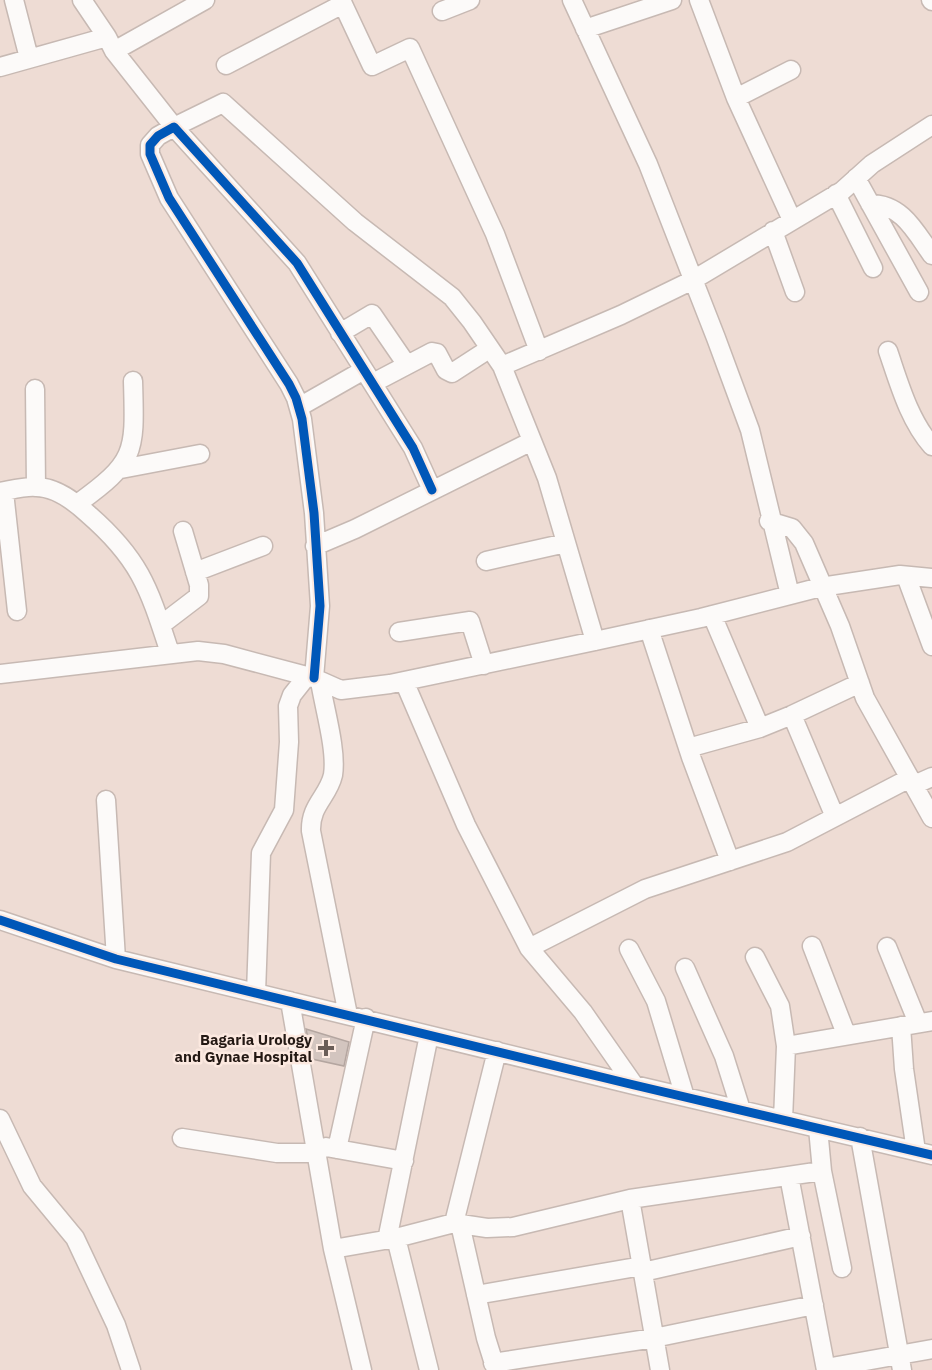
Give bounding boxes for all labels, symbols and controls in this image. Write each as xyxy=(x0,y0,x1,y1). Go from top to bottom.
place label: Bagaria Urology and Gynae Hospital xyxy=(175,1030,312,1066)
marker: Bagaria Urology and Gynae Hospital xyxy=(317,1039,335,1057)

